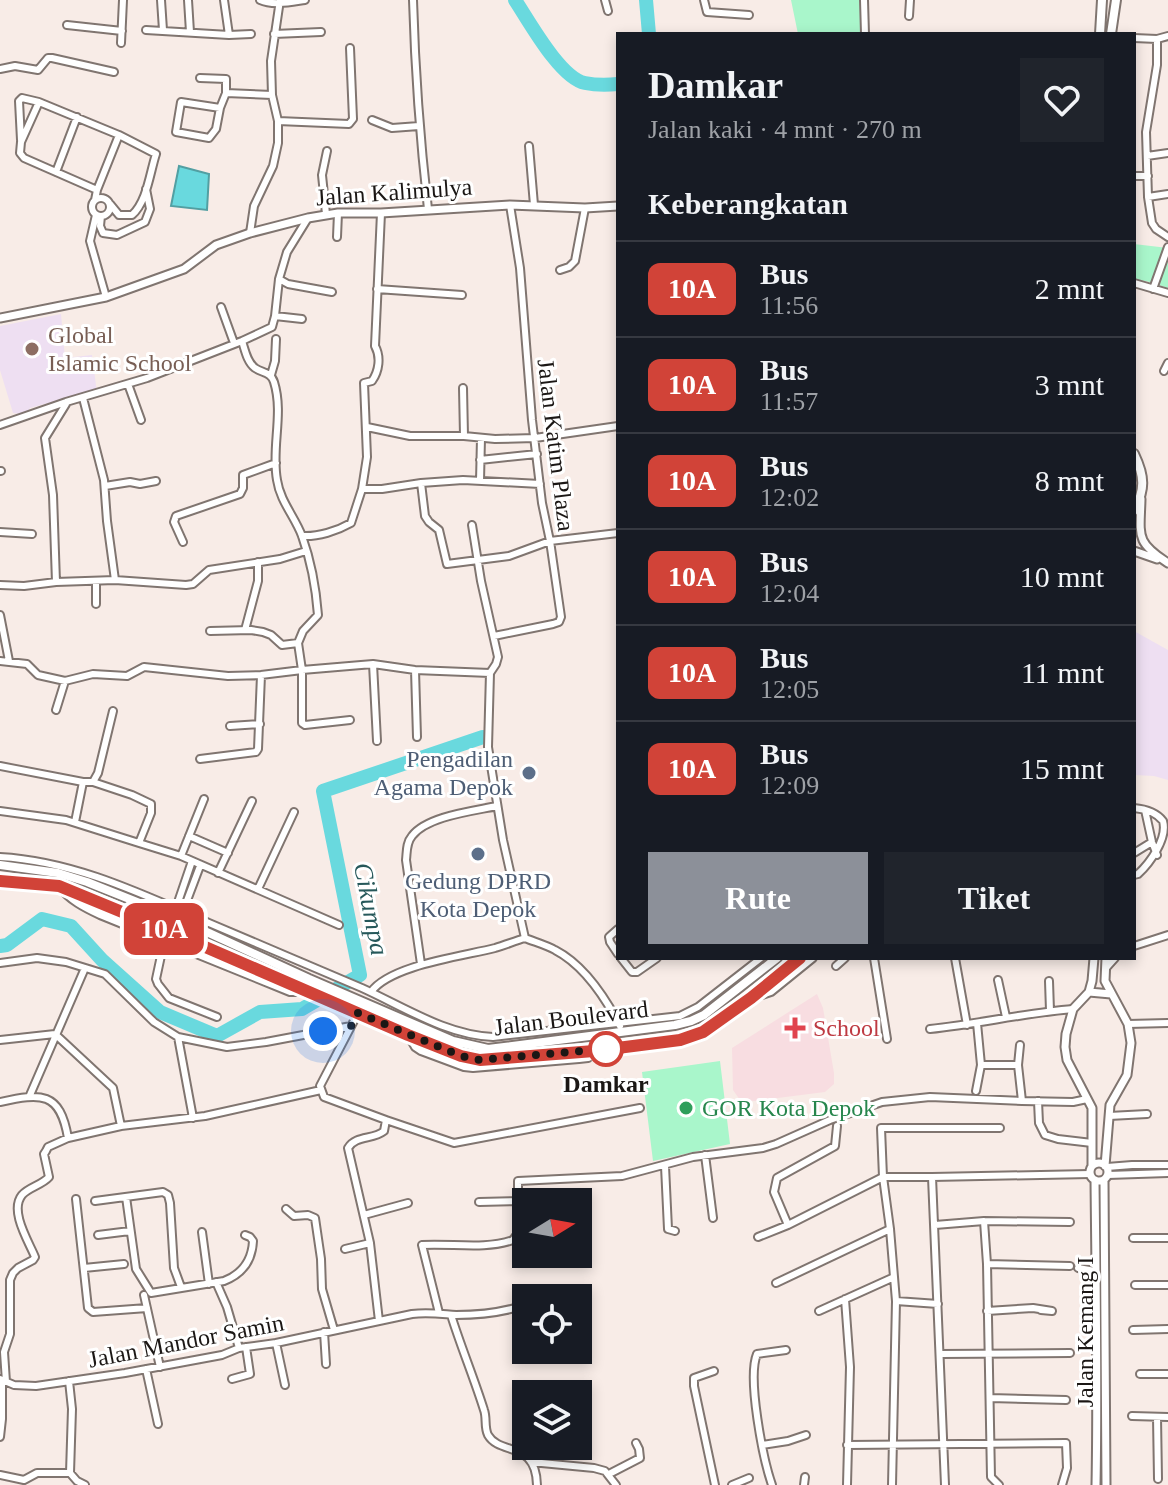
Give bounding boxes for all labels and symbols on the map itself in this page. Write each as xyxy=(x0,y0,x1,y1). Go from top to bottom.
street label: Jalan Kalimulya xyxy=(315,174,473,210)
place label: Global Islamic School xyxy=(48,322,192,376)
marker: Global Islamic School xyxy=(23,340,41,358)
street label: Jalan Katim Plaza xyxy=(533,357,580,533)
place label: Pengadilan Agama Depok xyxy=(374,746,513,800)
marker: Pengadilan Agama Depok xyxy=(520,764,538,782)
marker: Gedung DPRD Kota Depok xyxy=(469,845,487,863)
water label: Cikumpa xyxy=(348,860,394,958)
place label: Gedung DPRD Kota Depok xyxy=(405,868,551,922)
line badge: 10A xyxy=(118,903,210,955)
street label: Jalan Boulevard xyxy=(492,996,650,1040)
your location xyxy=(303,1011,343,1051)
place label: School xyxy=(813,1015,880,1041)
marker: School xyxy=(784,1017,806,1039)
marker: Damkar xyxy=(589,1032,623,1066)
place label: Damkar xyxy=(563,1071,649,1097)
place label: GOR Kota Depok xyxy=(702,1095,875,1121)
marker: GOR Kota Depok xyxy=(677,1099,695,1117)
north arrow xyxy=(512,1188,592,1268)
street label: Jalan Kemang I xyxy=(1072,1257,1098,1407)
street label: Jalan Mandor Samin xyxy=(86,1309,286,1373)

